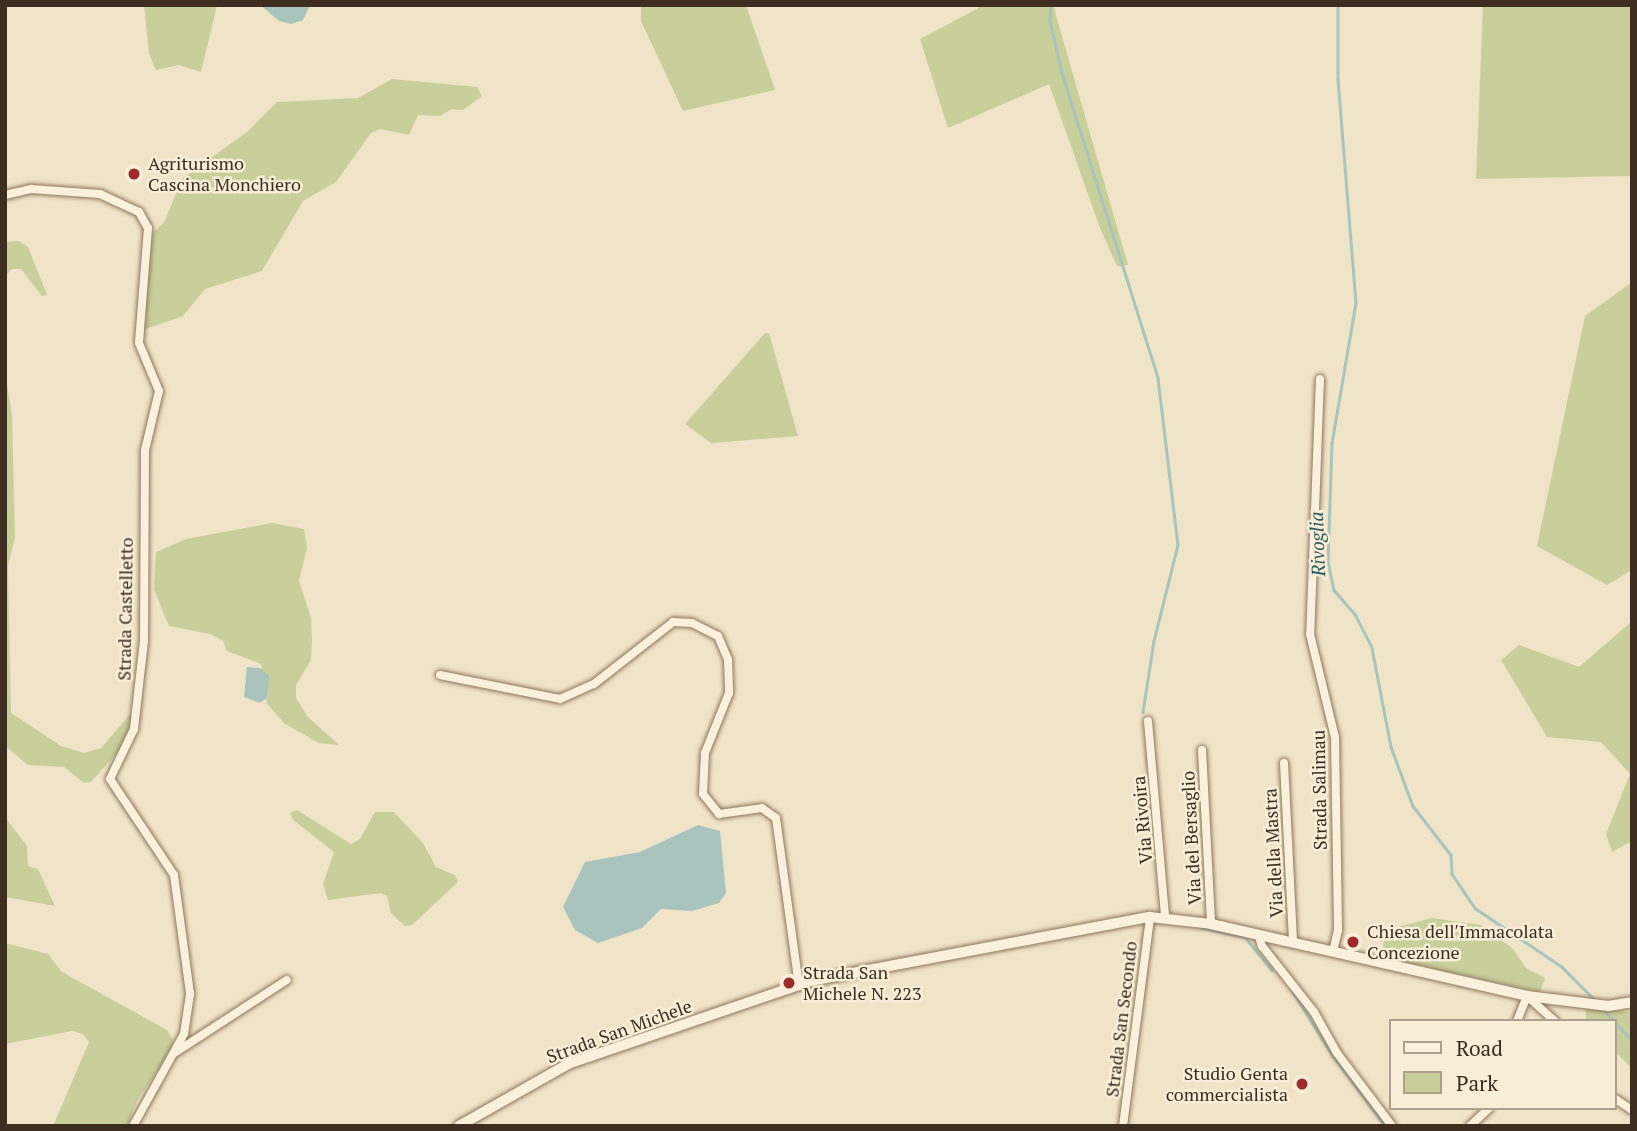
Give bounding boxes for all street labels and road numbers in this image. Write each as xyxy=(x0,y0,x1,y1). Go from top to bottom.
street label: Strada Castelletto xyxy=(113,537,137,681)
street label: Strada Salimau xyxy=(1307,730,1331,850)
street label: Via del Bersaglio xyxy=(1177,770,1205,906)
street label: Via Rivoira xyxy=(1127,775,1157,865)
street label: Via della Mastra xyxy=(1259,788,1287,918)
street label: Strada San Secondo xyxy=(1101,940,1141,1098)
street label: Strada San Michele xyxy=(543,995,695,1067)

